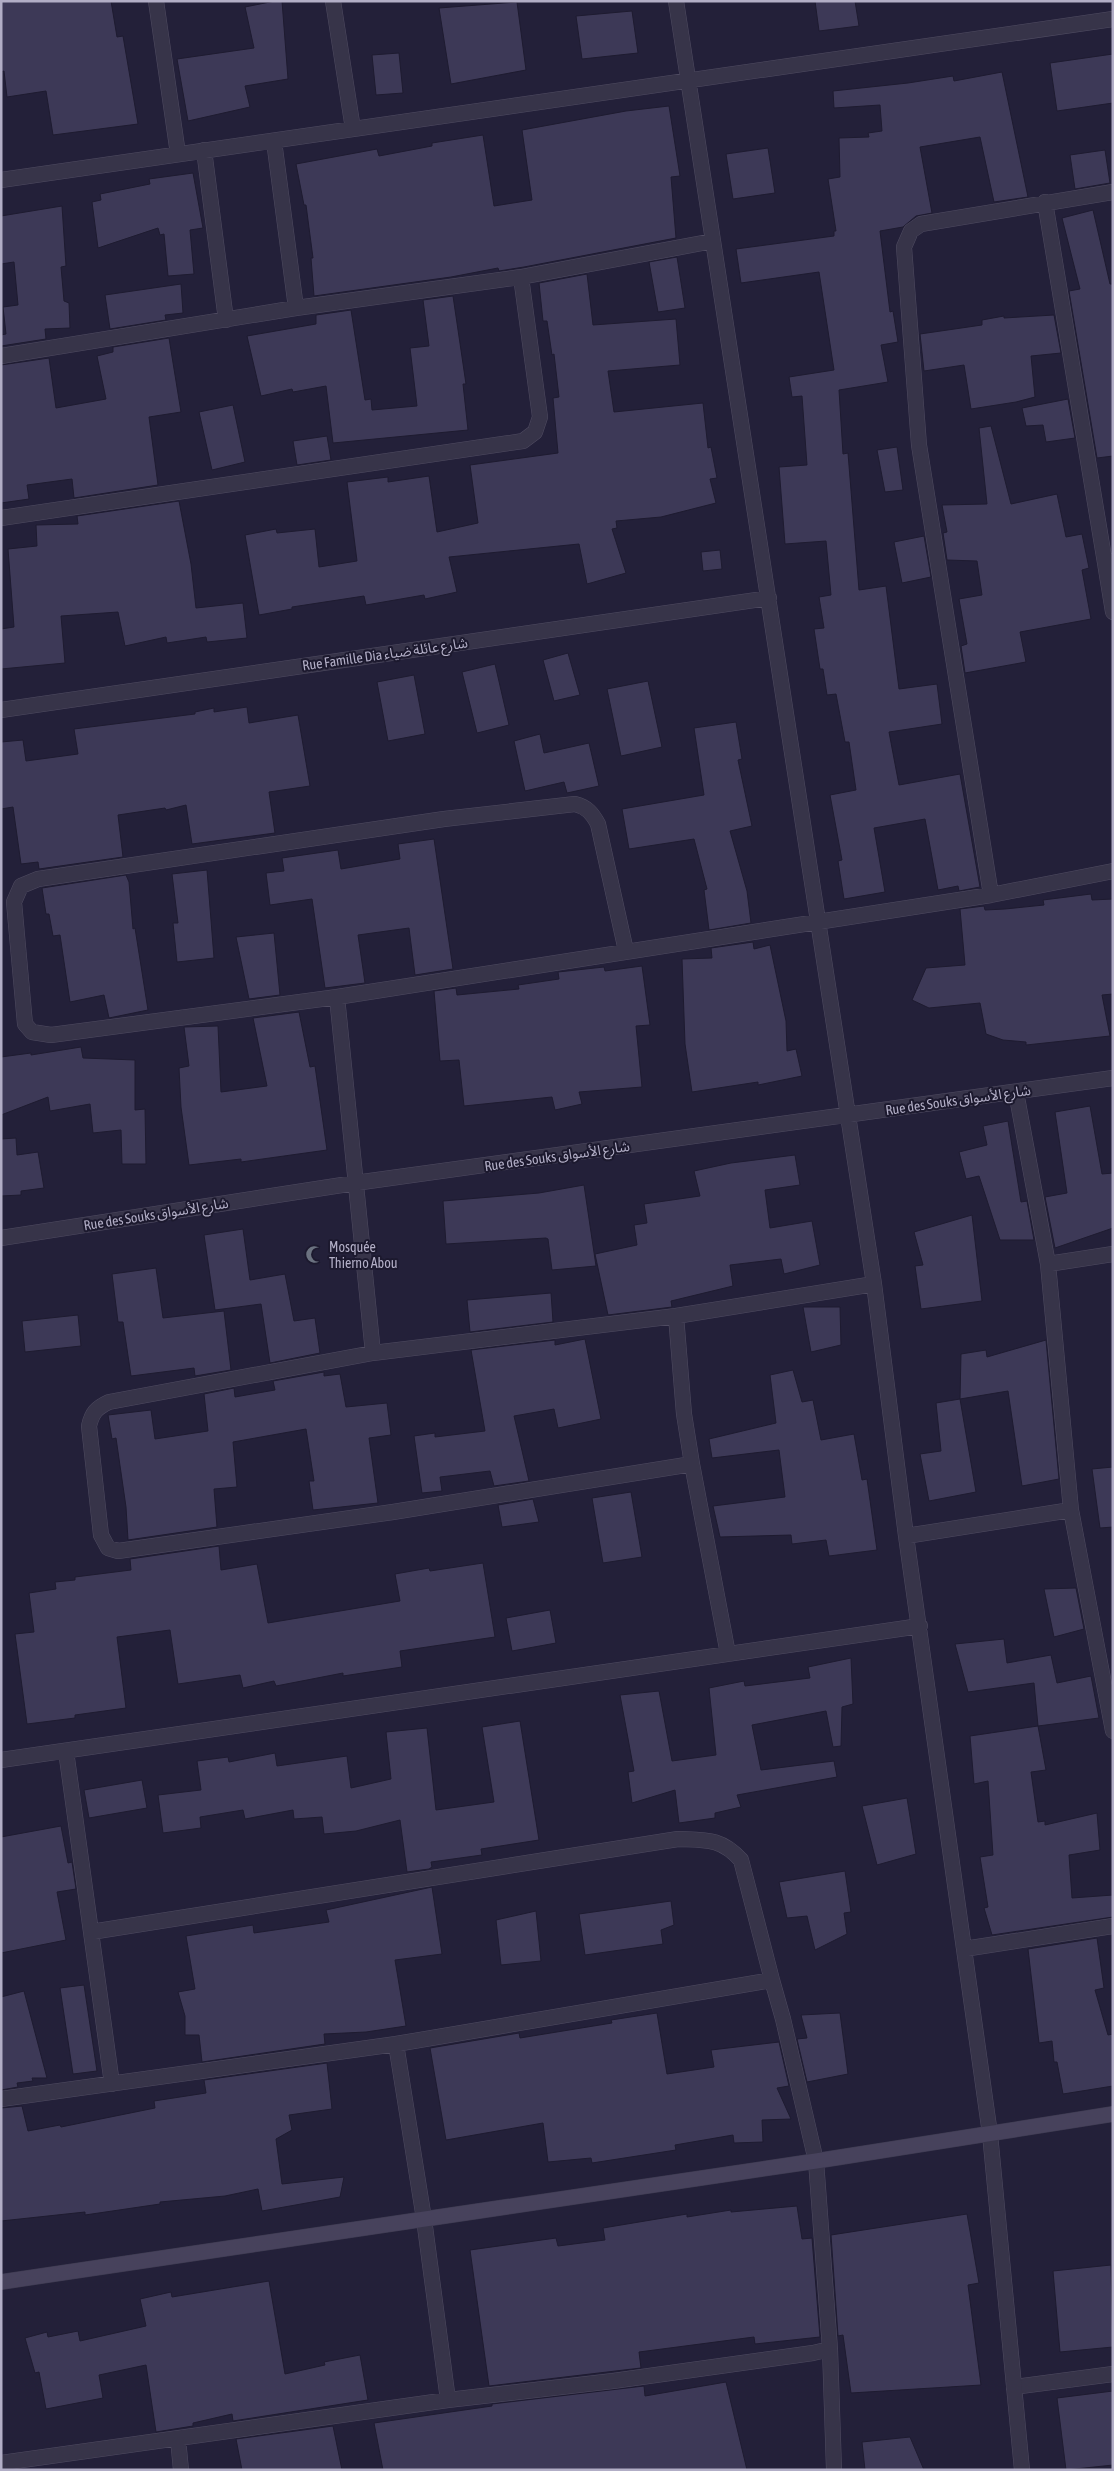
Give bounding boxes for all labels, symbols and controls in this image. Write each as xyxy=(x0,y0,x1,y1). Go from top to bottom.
street label: Rue Famille Dia شارع عائلة ضياء xyxy=(301,634,469,677)
street label: Rue des Souks شارع الأسواق xyxy=(884,1082,1032,1121)
street label: Rue des Souks شارع الأسواق xyxy=(483,1138,631,1177)
street label: Rue des Souks شارع الأسواق xyxy=(82,1195,230,1236)
place label: Mosquée Thierno Abou xyxy=(329,1239,398,1271)
mosque icon: Mosquée Thierno Abou xyxy=(305,1245,325,1265)

